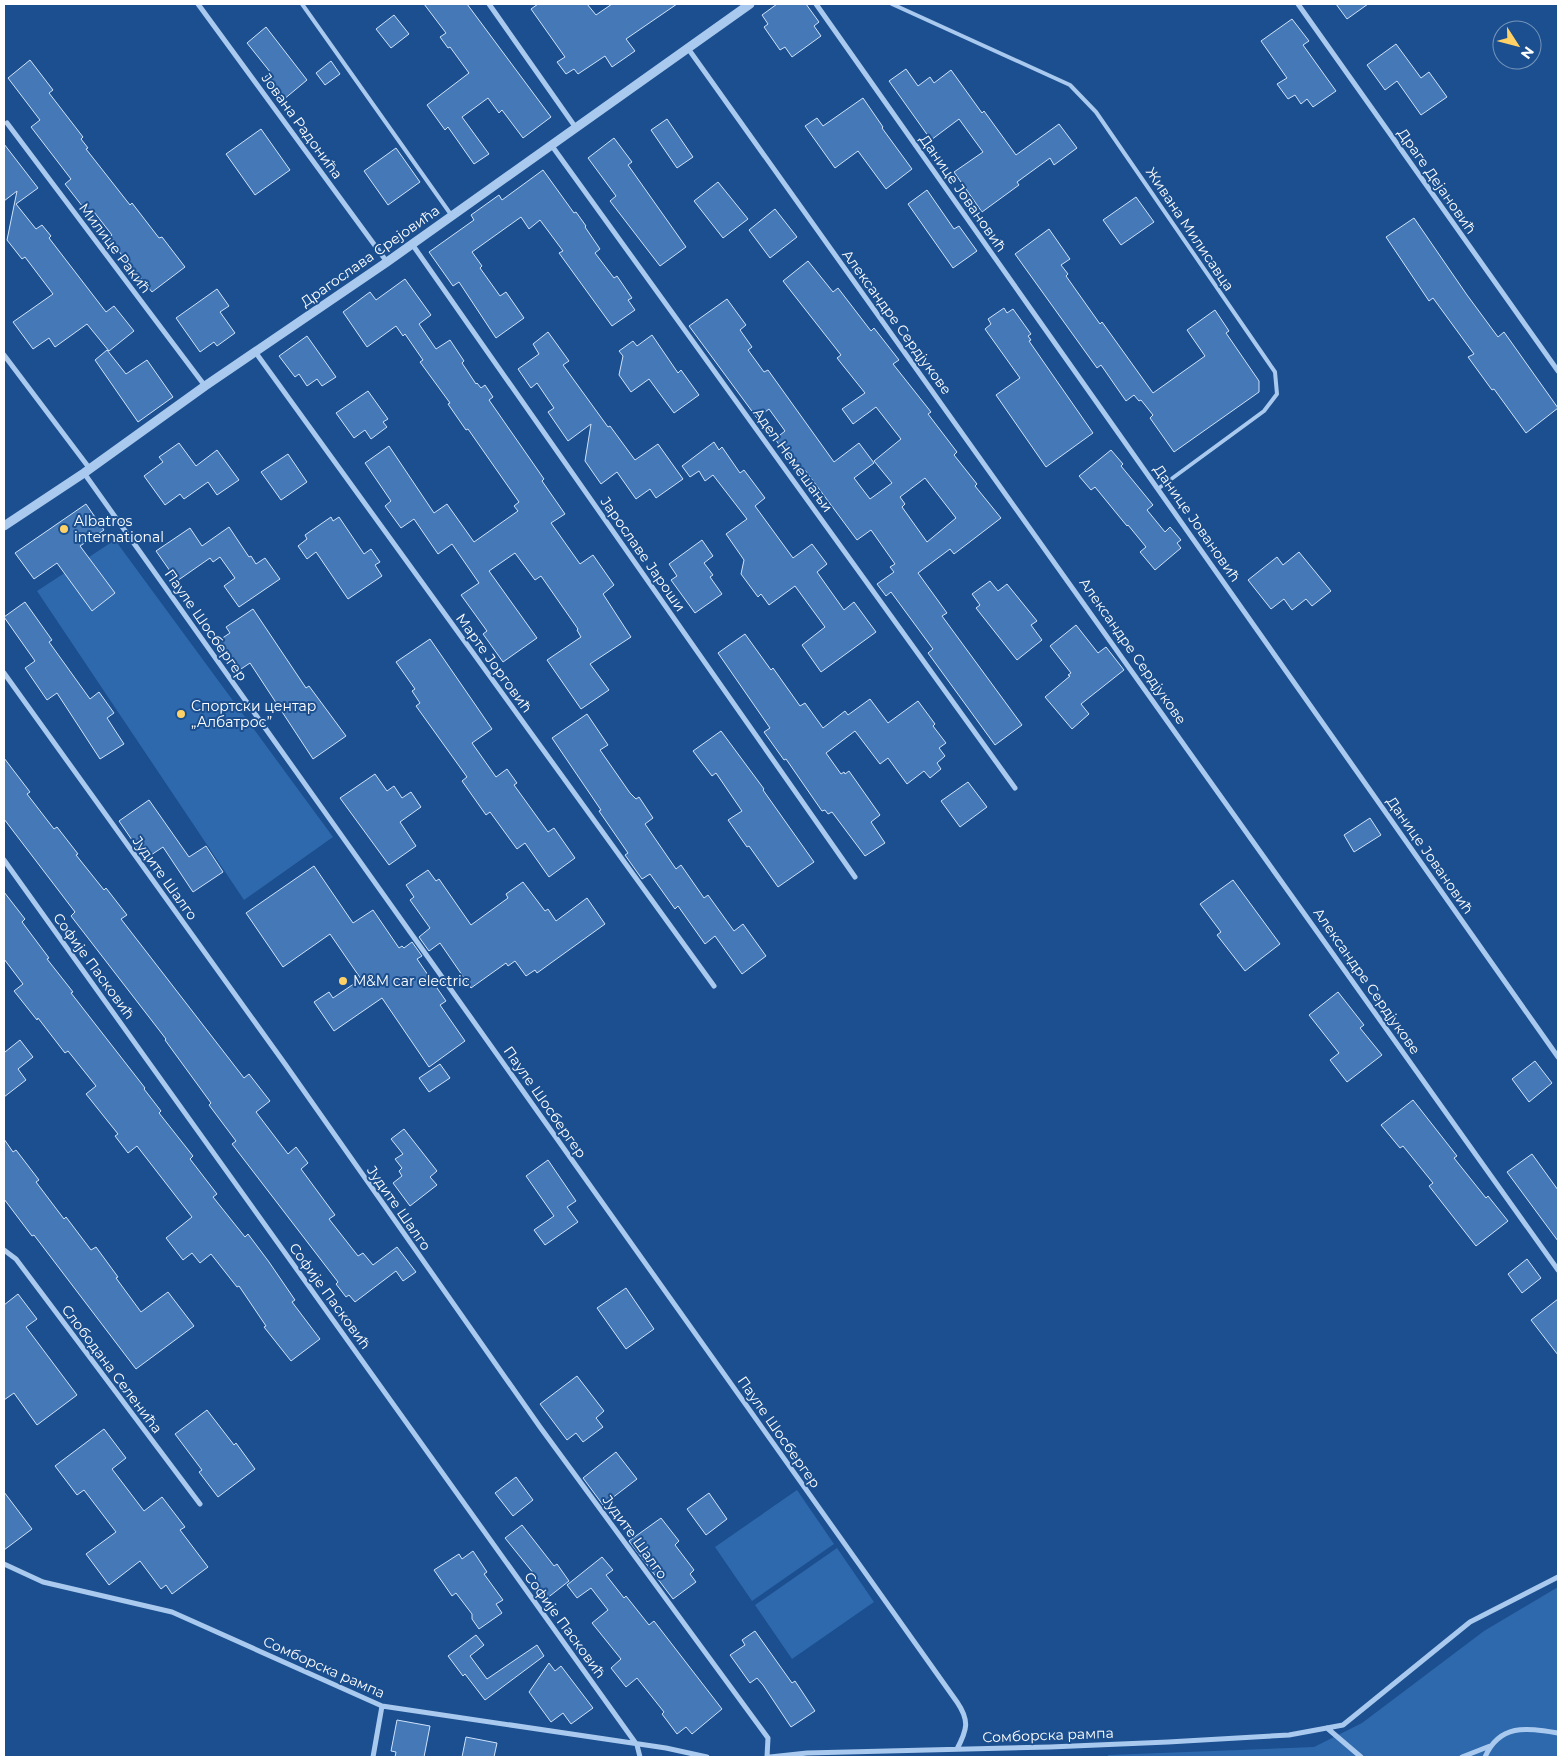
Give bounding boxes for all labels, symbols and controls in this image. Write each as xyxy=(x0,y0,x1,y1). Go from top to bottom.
north arrow xyxy=(1492,20,1542,70)
text: N xyxy=(1517,43,1538,63)
street label: Јована Радонића xyxy=(257,69,347,183)
street label: Драге Дејановић xyxy=(1394,125,1480,237)
street label: Данице Јовановић xyxy=(916,131,1010,255)
street label: Живана Милисавца xyxy=(1142,164,1238,294)
street label: Милице Ракић xyxy=(75,199,155,297)
street label: Драгослава Срејовића xyxy=(297,201,443,311)
street label: Александре Сердјукове xyxy=(838,246,956,398)
street label: Адел Немешањи xyxy=(749,404,837,516)
street label: Данице Јовановић xyxy=(1150,461,1244,585)
street label: Јарославе Јароши xyxy=(597,493,689,615)
place label: Albatros international xyxy=(74,512,164,546)
marker: Albatros international xyxy=(58,523,70,535)
street label: Пауле Шосбергер xyxy=(161,566,251,684)
street label: Александре Сердјукове xyxy=(1075,574,1191,728)
street label: Марте Јорговић xyxy=(452,610,536,716)
place label: Спортски центар „Албатрос” xyxy=(191,697,316,731)
marker: Спортски центар „Албатрос” xyxy=(175,708,187,720)
street label: Данице Јовановић xyxy=(1383,793,1477,917)
street label: Јудите Шалго xyxy=(128,832,202,924)
street label: Александре Сердјукове xyxy=(1309,904,1425,1058)
street label: Софије Пасковић xyxy=(49,909,139,1023)
place label: M&M car electric xyxy=(353,972,470,990)
marker: M&M car electric xyxy=(337,975,349,987)
street label: Пауле Шосбергер xyxy=(500,1043,590,1161)
street label: Јудите Шалго xyxy=(363,1162,435,1254)
street label: Софије Пасковић xyxy=(285,1239,375,1353)
street label: Слободана Селенића xyxy=(58,1301,166,1437)
street label: Пауле Шосбергер xyxy=(734,1373,824,1491)
street label: Јудите Шалго xyxy=(598,1491,672,1583)
street label: Софије Пасковић xyxy=(520,1568,610,1682)
street label: Сомборска рампа xyxy=(260,1632,388,1702)
street label: Сомборска рампа xyxy=(982,1724,1114,1746)

